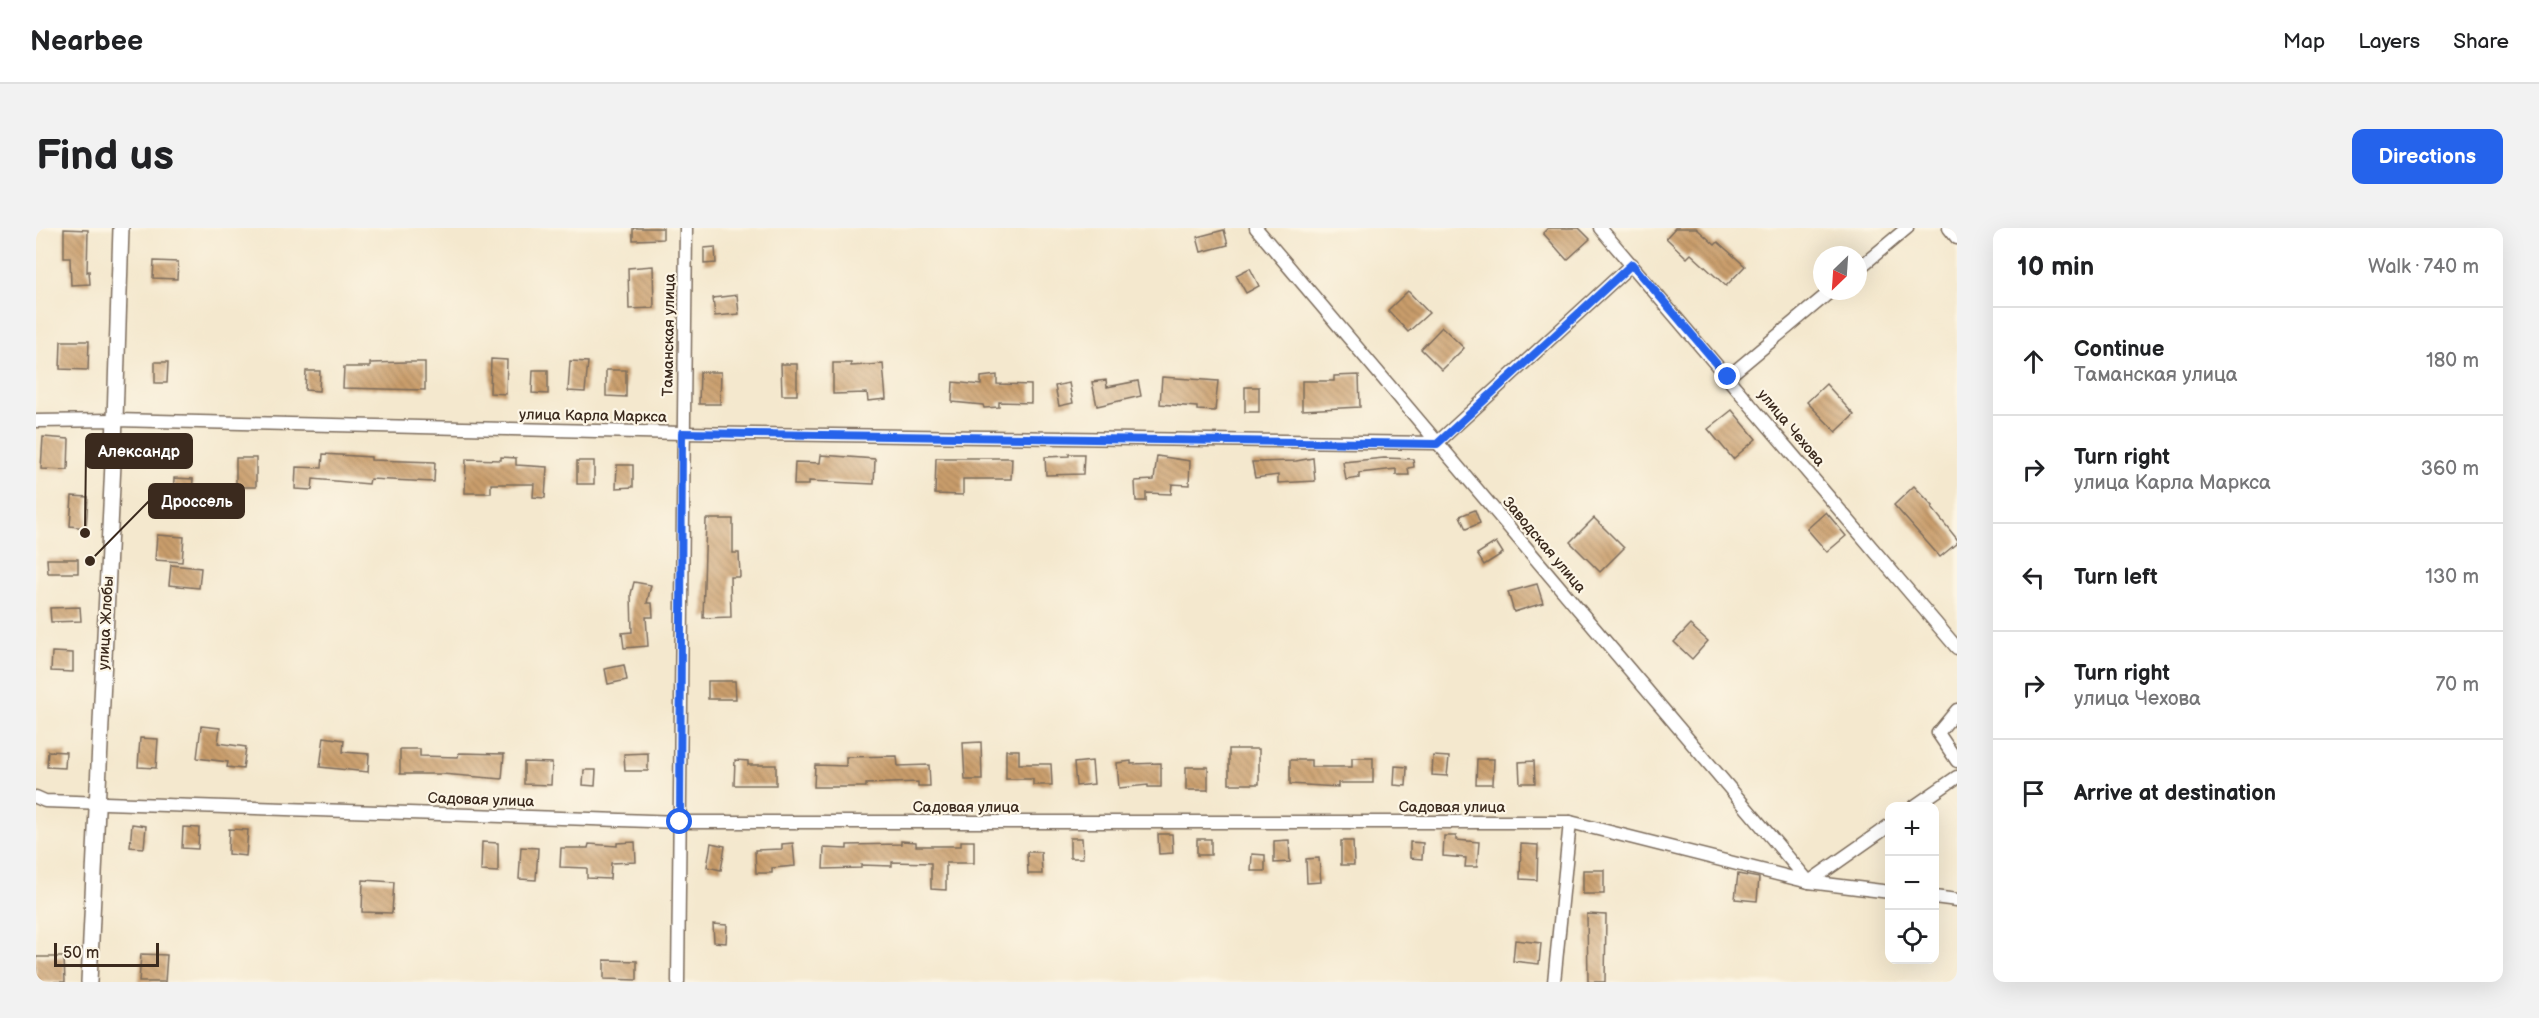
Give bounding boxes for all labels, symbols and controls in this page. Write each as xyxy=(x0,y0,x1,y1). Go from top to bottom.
text: Nearbee xyxy=(30,25,143,58)
text: Map xyxy=(2283,29,2325,54)
text: Layers xyxy=(2358,29,2420,54)
text: Share xyxy=(2453,29,2509,54)
button: Directions xyxy=(2352,129,2503,184)
text: Find us xyxy=(36,131,174,182)
north arrow xyxy=(1813,246,1867,300)
text: 10 min xyxy=(2017,252,2094,283)
text: Walk · 740 m xyxy=(2368,255,2479,279)
street label: Таманская улица xyxy=(658,273,680,396)
text: Continue xyxy=(2074,336,2164,363)
icon: ahead xyxy=(2017,345,2050,378)
text: 180 m xyxy=(2426,349,2479,373)
route end xyxy=(1714,363,1740,389)
text: Таманская улица xyxy=(2074,363,2238,387)
street label: улица Чехова xyxy=(1753,385,1829,471)
street label: улица Карла Маркса xyxy=(519,405,667,427)
callout: Александр xyxy=(86,434,192,468)
text: Александр xyxy=(97,443,180,462)
text: Turn right xyxy=(2074,444,2170,471)
icon: right xyxy=(2017,453,2050,486)
text: 360 m xyxy=(2421,457,2479,481)
text: улица Карла Маркса xyxy=(2074,471,2271,495)
callout: Дроссель xyxy=(149,484,244,518)
text: Дроссель xyxy=(161,493,234,512)
street label: Заводская улица xyxy=(1498,493,1590,597)
icon: left xyxy=(2017,561,2050,594)
text: Turn left xyxy=(2074,564,2158,591)
text: 130 m xyxy=(2425,565,2479,589)
street label: улица Жлобы xyxy=(94,576,118,670)
text: Turn right xyxy=(2074,660,2170,687)
icon: right xyxy=(2017,669,2050,702)
text: 70 m xyxy=(2435,673,2479,697)
text: улица Чехова xyxy=(2074,687,2201,711)
icon: arrive xyxy=(2017,777,2050,810)
text: Arrive at destination xyxy=(2074,780,2276,807)
street label: Садовая улица xyxy=(427,789,535,811)
street label: Садовая улица xyxy=(913,798,1019,817)
street label: Садовая улица xyxy=(1399,798,1505,817)
map controls xyxy=(1885,802,1939,964)
button: + xyxy=(1885,802,1939,856)
route start xyxy=(666,808,692,834)
button: − xyxy=(1885,856,1939,910)
button: locate xyxy=(1885,910,1939,964)
scale bar xyxy=(54,940,159,968)
text: 50 m xyxy=(63,944,99,963)

